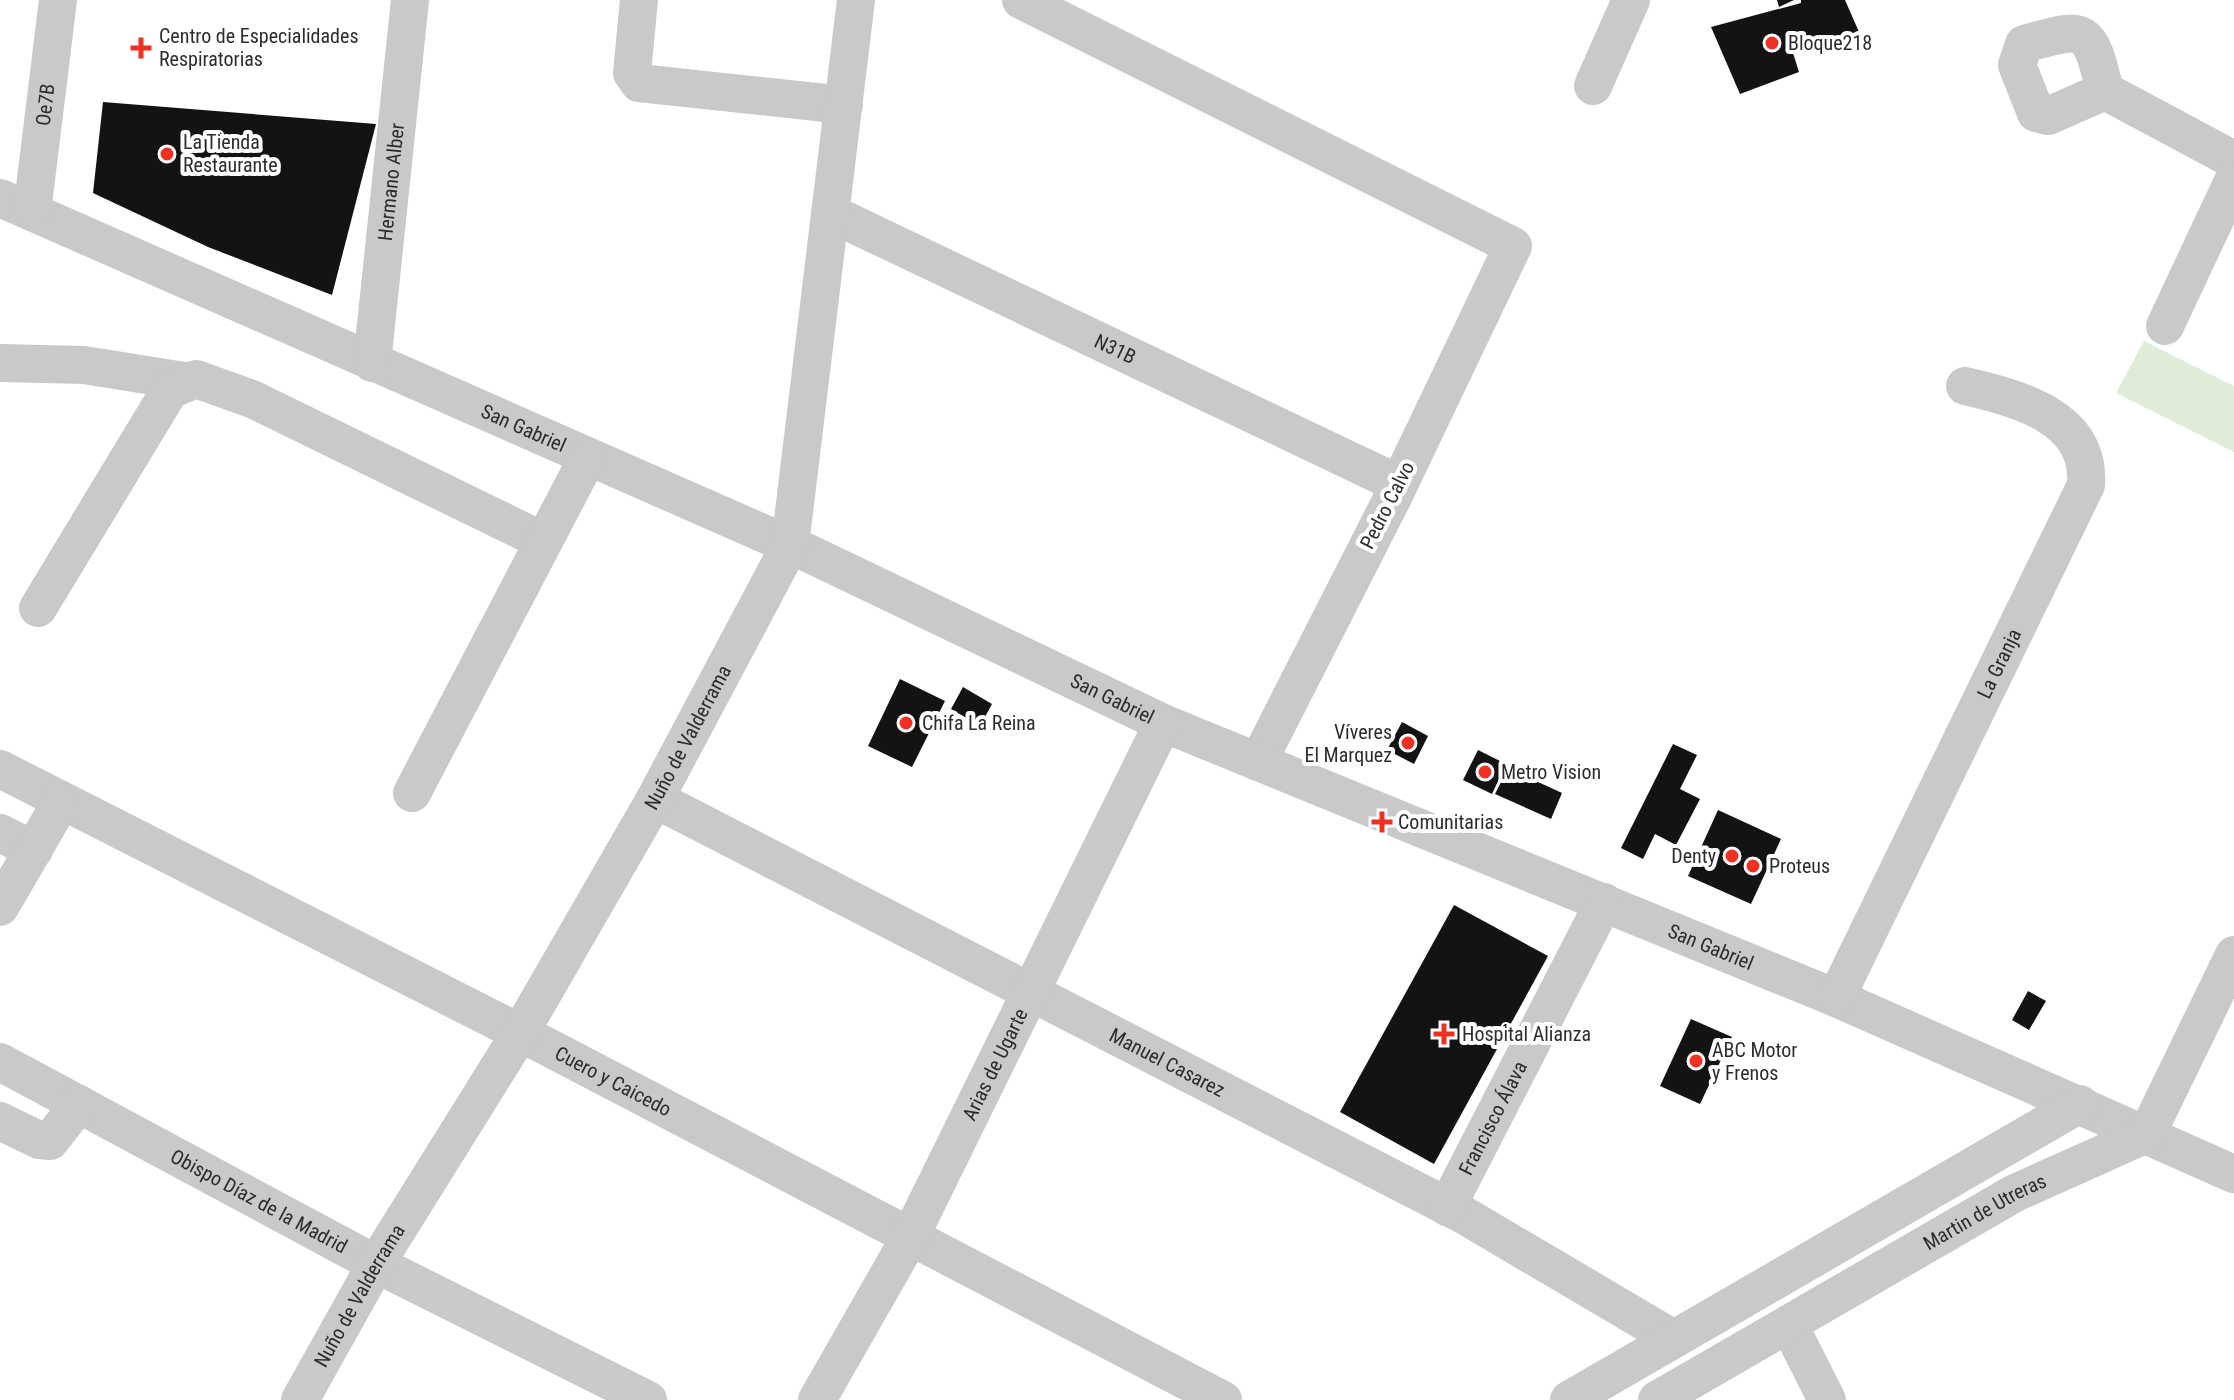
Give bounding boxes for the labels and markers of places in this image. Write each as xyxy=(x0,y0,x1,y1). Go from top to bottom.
place label: Centro de Especialidades Respiratorias xyxy=(159,24,359,71)
place label: Bloque218 xyxy=(1788,31,1872,55)
marker: Bloque218 xyxy=(1763,34,1781,52)
marker: Centro de Especialidades Respiratorias xyxy=(130,37,152,59)
place label: La Tienda Restaurante xyxy=(183,130,278,177)
marker: La Tienda Restaurante xyxy=(158,145,176,163)
place label: Chifa La Reina xyxy=(922,711,1036,735)
marker: Chifa La Reina xyxy=(897,714,915,732)
place label: Víveres El Marquez xyxy=(1304,720,1392,767)
marker: Víveres El Marquez xyxy=(1399,734,1417,752)
place label: Metro Vision xyxy=(1501,760,1601,784)
marker: Metro Vision xyxy=(1476,763,1494,781)
place label: Comunitarias xyxy=(1398,810,1503,834)
marker: Comunitarias xyxy=(1373,813,1391,831)
place label: Denty xyxy=(1671,844,1716,868)
marker: Denty xyxy=(1723,847,1741,865)
place label: Proteus xyxy=(1769,854,1830,878)
marker: Proteus xyxy=(1744,857,1762,875)
place label: Hospital Alianza xyxy=(1462,1022,1591,1046)
marker: Hospital Alianza xyxy=(1433,1023,1455,1045)
place label: ABC Motor y Frenos xyxy=(1712,1038,1797,1085)
marker: ABC Motor y Frenos xyxy=(1687,1052,1705,1070)

